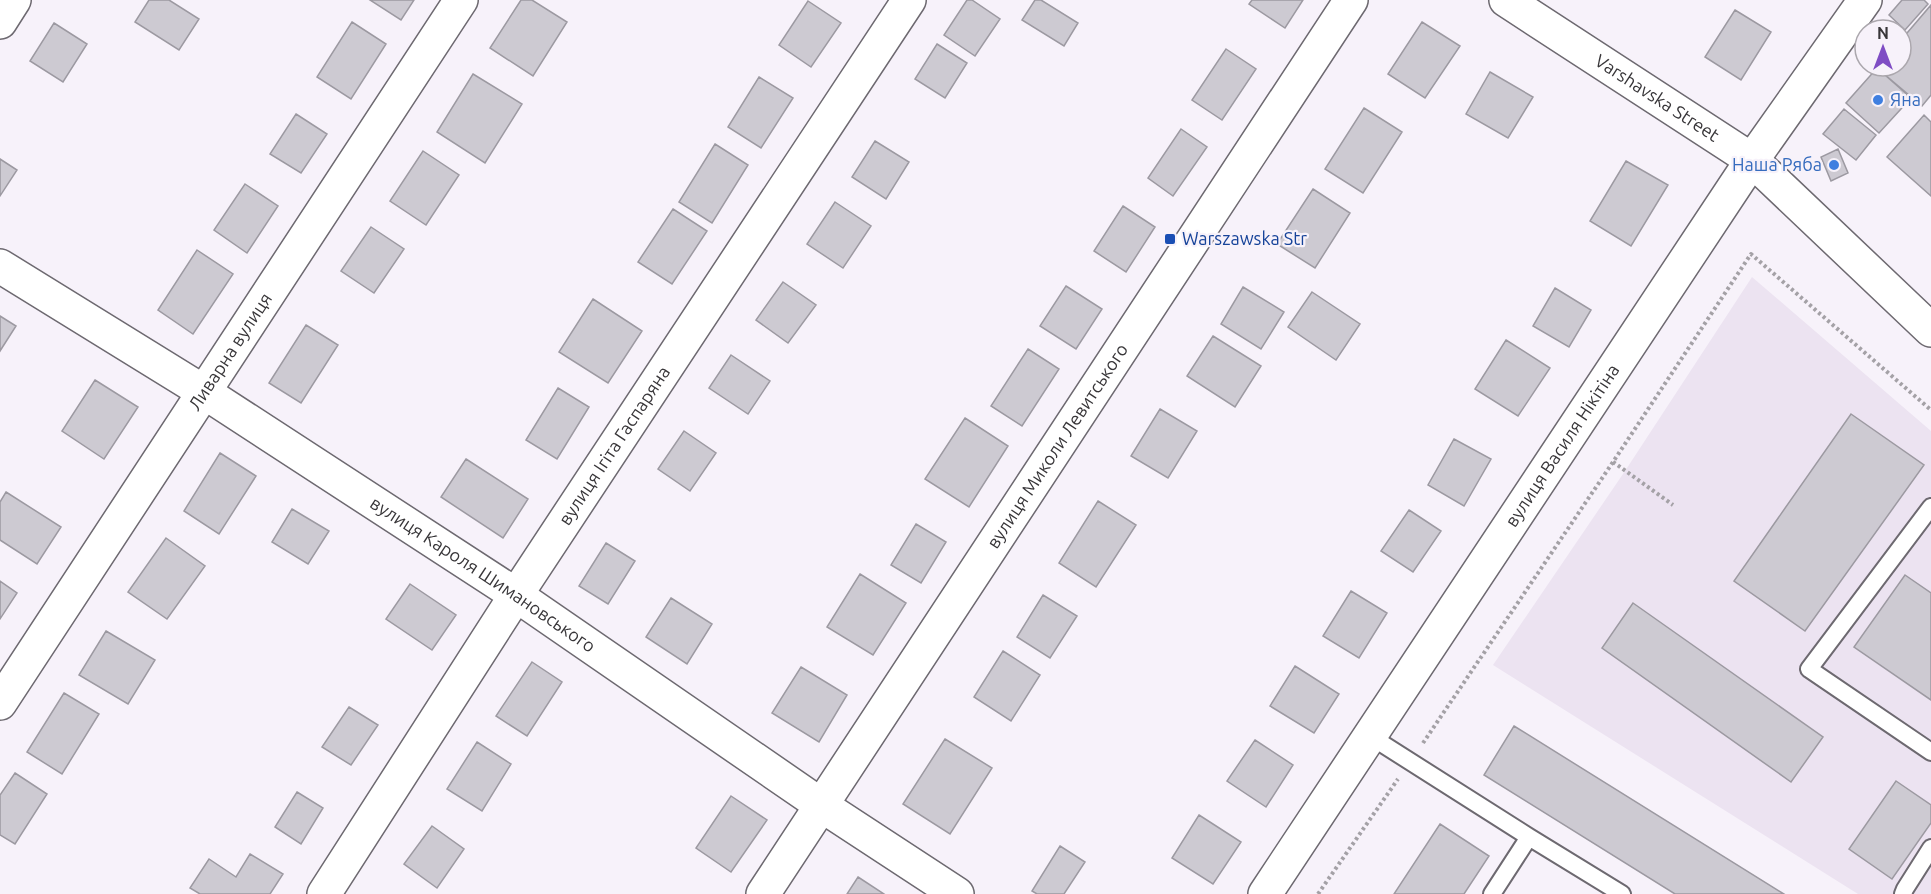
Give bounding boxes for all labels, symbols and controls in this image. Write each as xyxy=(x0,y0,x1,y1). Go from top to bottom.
north arrow xyxy=(1853,18,1913,78)
text: N xyxy=(1877,24,1889,42)
street label: Varshavska Street xyxy=(1592,50,1723,145)
place label: Яна xyxy=(1890,89,1921,109)
marker: Яна xyxy=(1871,93,1885,107)
place label: Наша Ряба xyxy=(1732,154,1822,174)
marker: Наша Ряба xyxy=(1827,158,1841,172)
place label: Warszawska Str xyxy=(1182,228,1307,248)
marker: Warszawska Str xyxy=(1163,232,1177,246)
street label: Ливарна вулиця xyxy=(184,289,275,414)
street label: вулиця Миколи Левитського xyxy=(982,340,1131,552)
street label: вулиця Василя Нікітіна xyxy=(1501,360,1623,530)
street label: вулиця Ігіта Гаспаряна xyxy=(554,362,673,529)
street label: вулиця Кароля Шимановського xyxy=(367,492,600,656)

